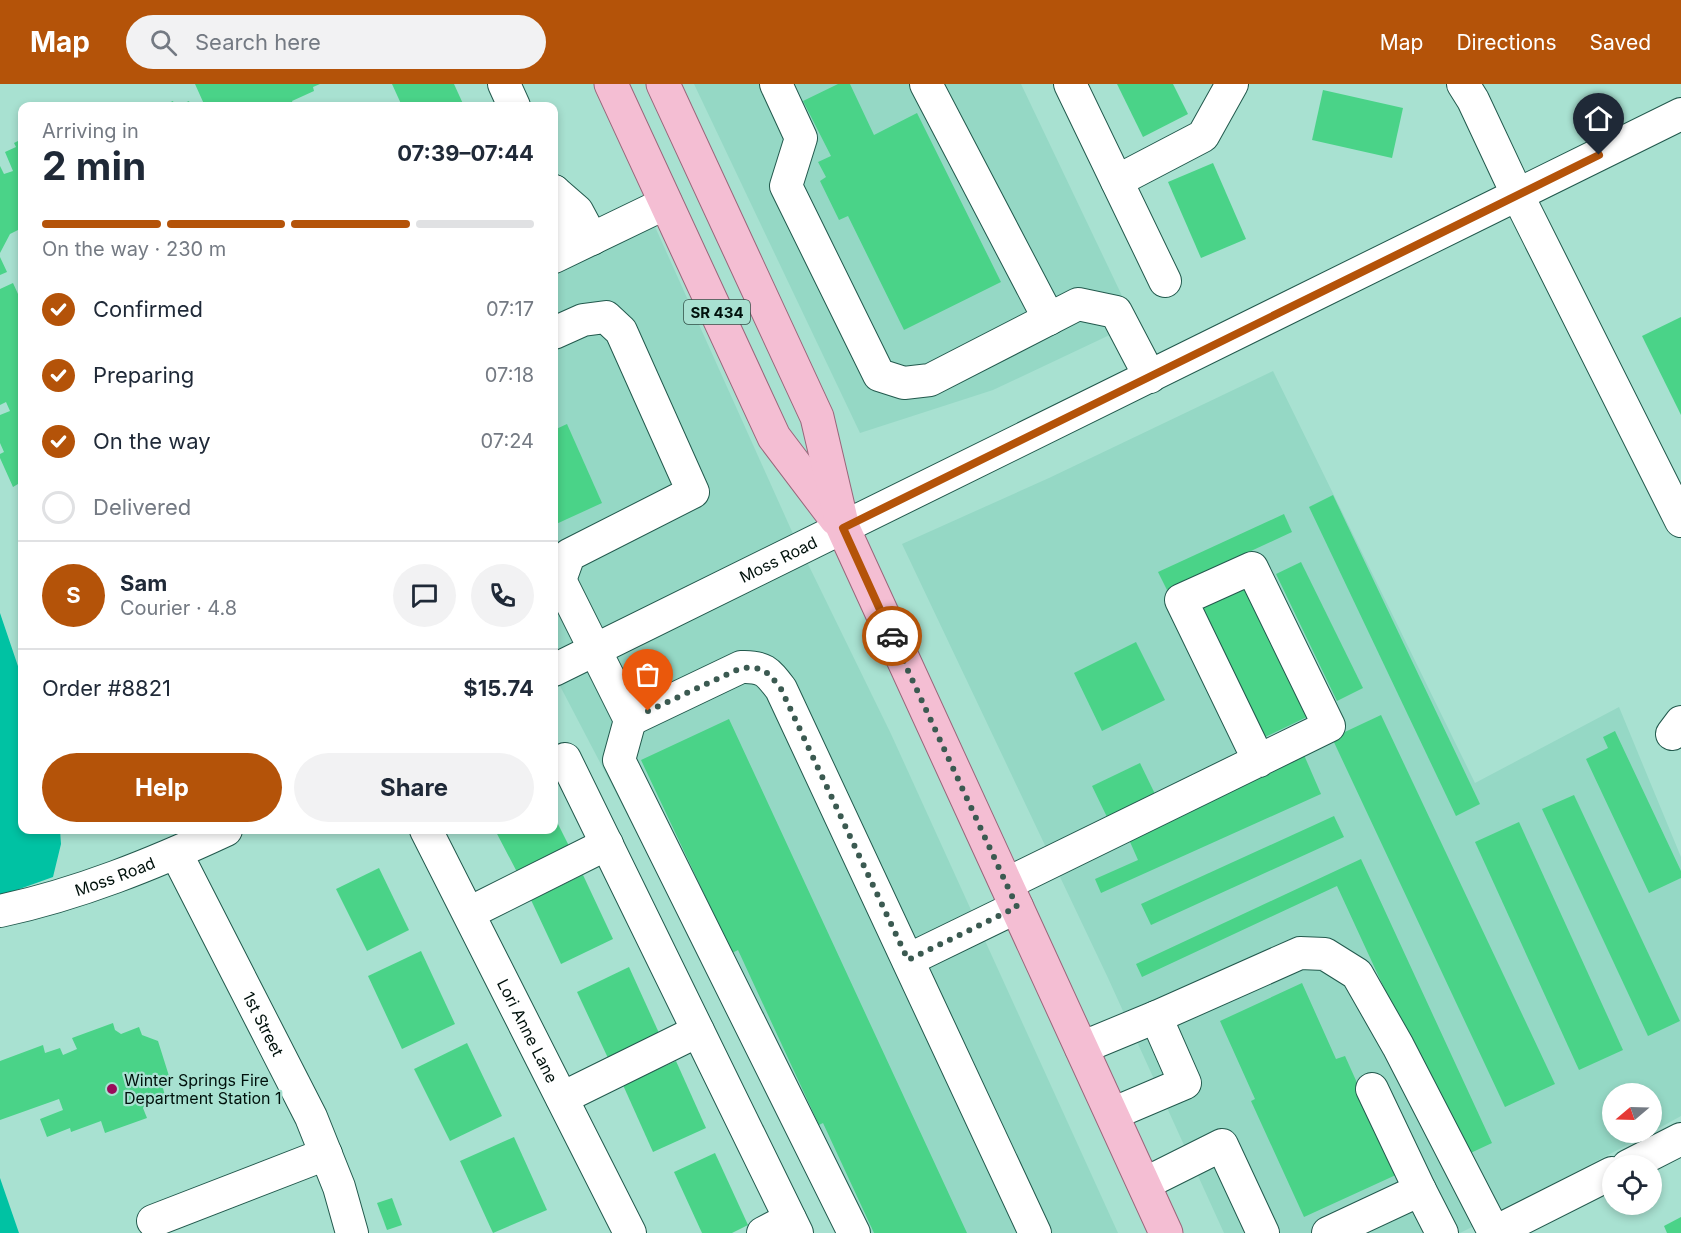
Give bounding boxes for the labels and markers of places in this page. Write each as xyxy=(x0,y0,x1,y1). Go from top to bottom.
pin xyxy=(1573,93,1624,155)
pin xyxy=(622,649,673,711)
place label: Winter Springs Fire Department Station 1 xyxy=(124,1070,282,1108)
marker: Winter Springs Fire Department Station 1 xyxy=(105,1082,119,1096)

